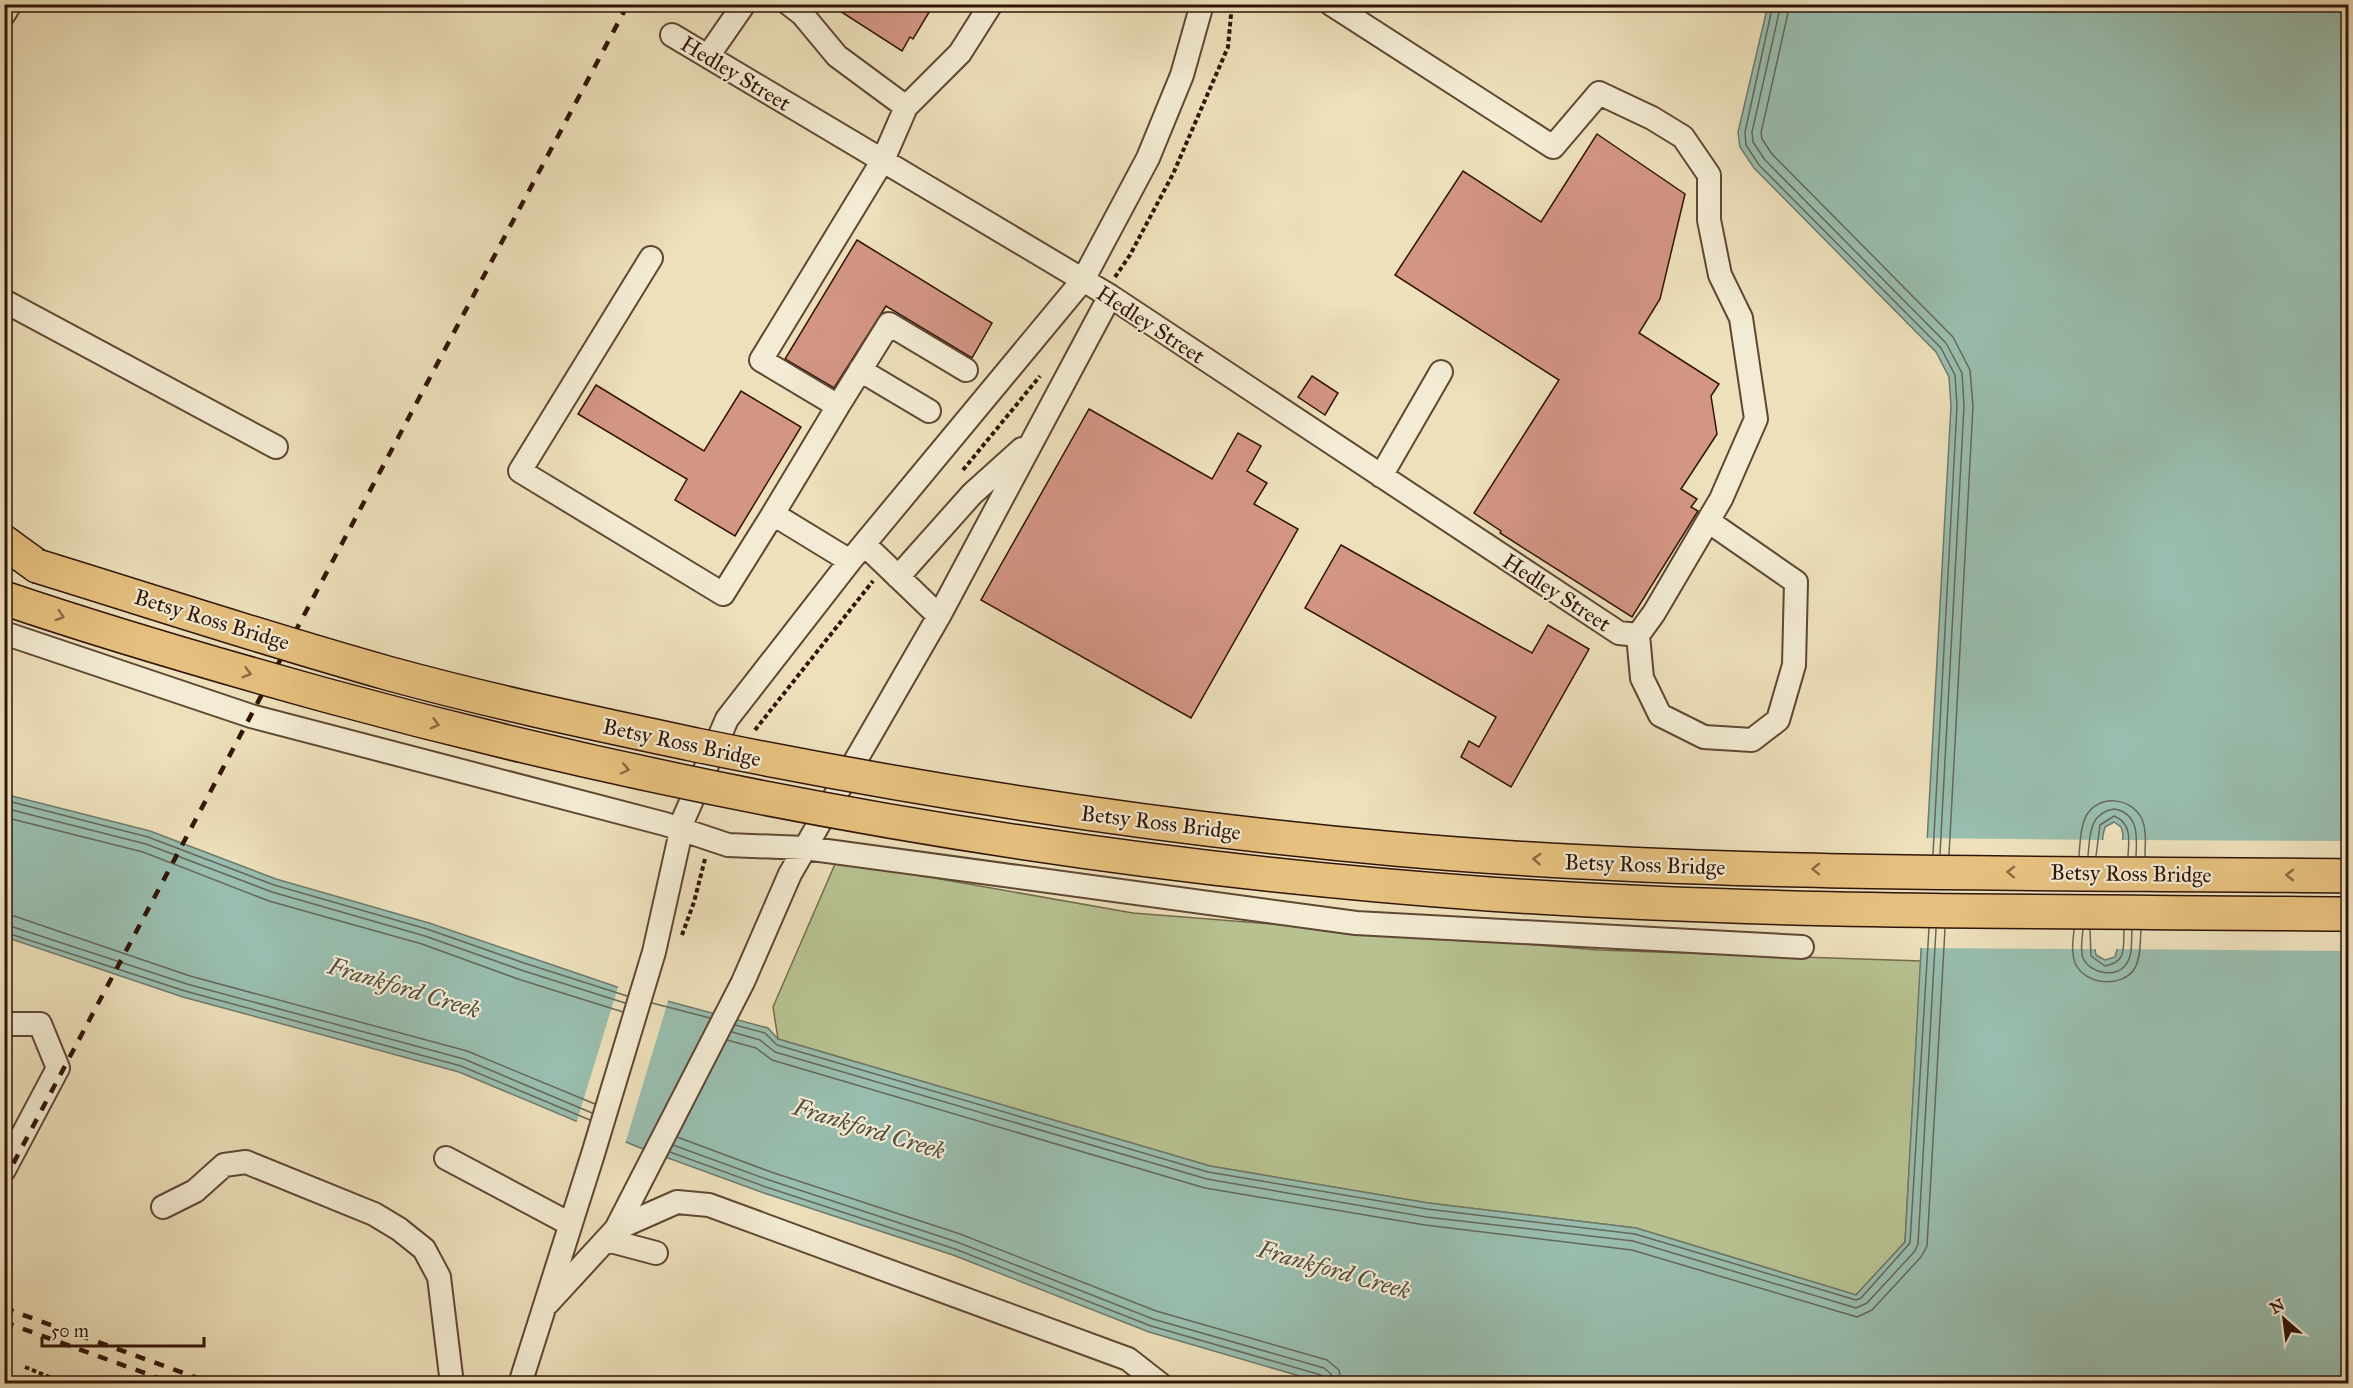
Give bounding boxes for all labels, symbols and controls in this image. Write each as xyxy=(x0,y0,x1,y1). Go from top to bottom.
street label: Hedley Street xyxy=(676,30,796,117)
street label: Hedley Street xyxy=(1092,279,1210,370)
street label: Hedley Street xyxy=(1498,547,1616,638)
street label: Betsy Ross Bridge xyxy=(131,583,293,656)
one-way arrow xyxy=(54,608,65,621)
one-way arrow xyxy=(241,666,251,678)
street label: Betsy Ross Bridge xyxy=(600,713,763,772)
one-way arrow xyxy=(429,717,440,729)
one-way arrow xyxy=(619,761,629,774)
street label: Betsy Ross Bridge xyxy=(1079,799,1243,846)
street label: Betsy Ross Bridge xyxy=(1564,848,1726,881)
one-way arrow xyxy=(1533,853,1542,866)
street label: Betsy Ross Bridge xyxy=(2050,859,2212,888)
one-way arrow xyxy=(1812,863,1821,875)
one-way arrow xyxy=(2007,866,2016,878)
one-way arrow xyxy=(2286,869,2295,882)
water label: Frankford Creek xyxy=(323,950,484,1025)
water label: Frankford Creek xyxy=(788,1091,949,1166)
water label: Frankford Creek xyxy=(1253,1234,1414,1306)
north arrow xyxy=(2254,1289,2314,1349)
text: N xyxy=(2267,1294,2288,1318)
scale bar xyxy=(42,1310,204,1348)
text: 50 m xyxy=(51,1320,89,1342)

